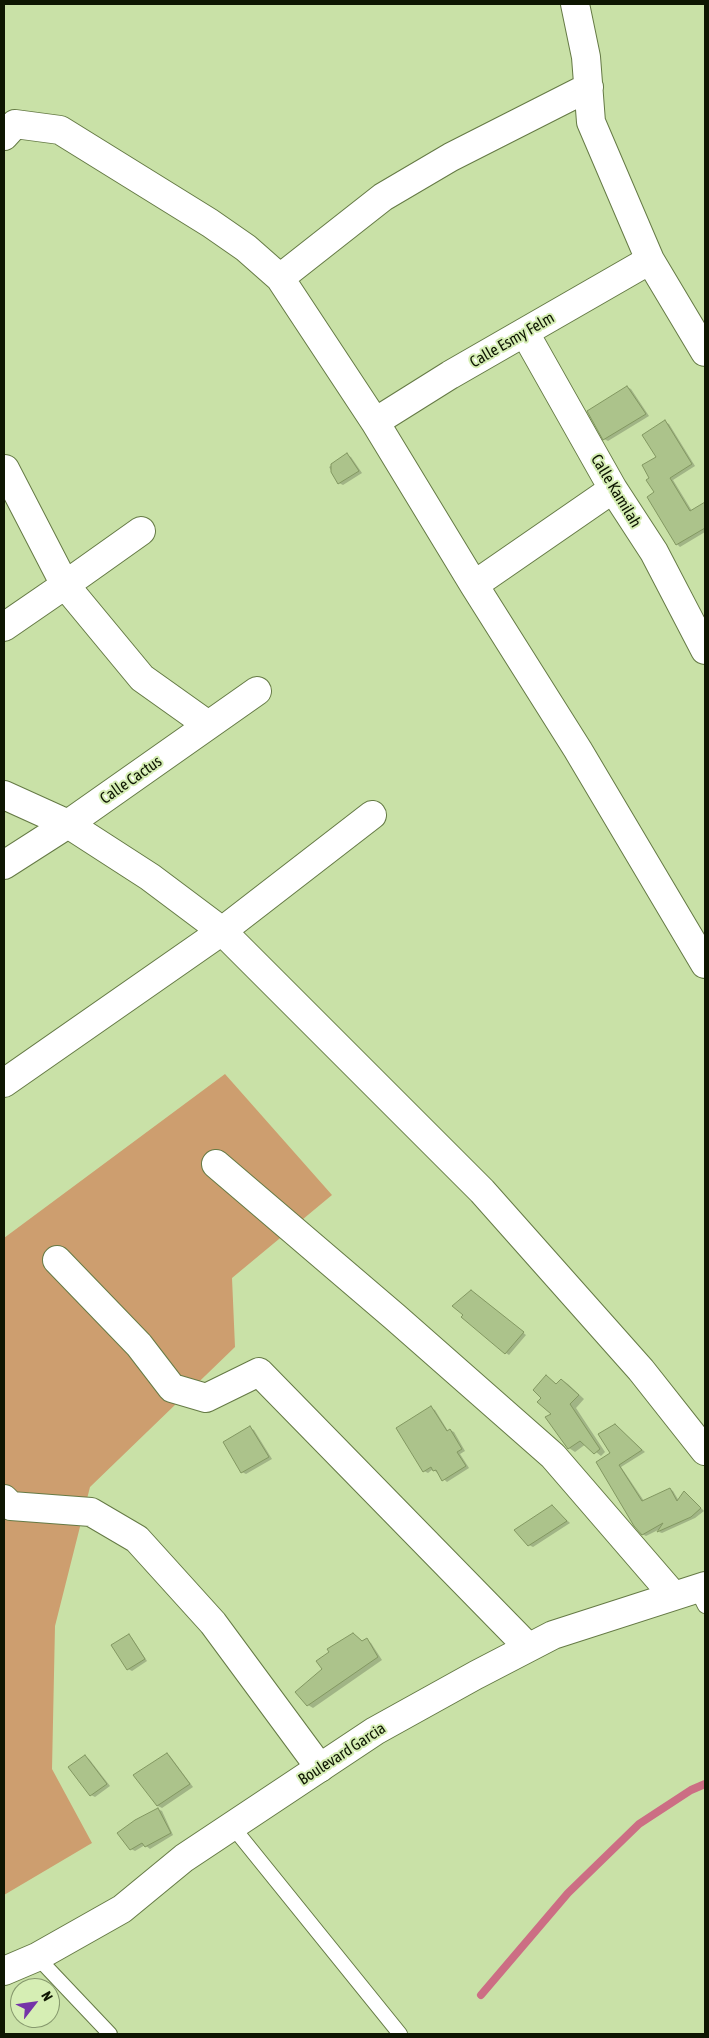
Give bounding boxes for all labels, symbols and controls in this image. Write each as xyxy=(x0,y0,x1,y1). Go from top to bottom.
street label: Calle Esmy Felm xyxy=(466,308,558,372)
street label: Calle Kamilah xyxy=(587,451,645,531)
street label: Calle Cactus xyxy=(96,752,166,808)
street label: Boulevard Garcia xyxy=(295,1719,389,1789)
north arrow xyxy=(10,1978,60,2028)
text: N xyxy=(38,1988,56,2004)

